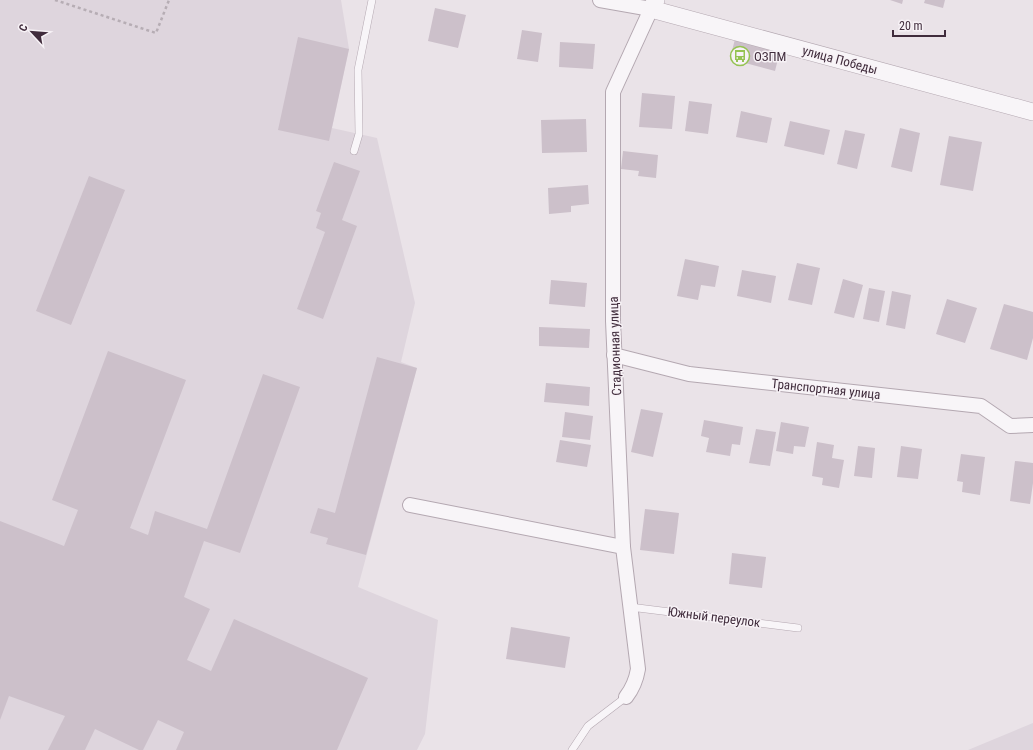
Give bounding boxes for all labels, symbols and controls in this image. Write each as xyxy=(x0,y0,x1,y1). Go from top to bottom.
north arrow xyxy=(12,12,52,52)
scale bar xyxy=(893,12,945,38)
text: 20 m xyxy=(899,19,923,33)
text: С xyxy=(16,22,31,34)
street label: улица Победы xyxy=(801,43,879,77)
bus stop icon: ОЗПМ xyxy=(729,45,751,67)
place label: ОЗПМ xyxy=(754,49,786,64)
street label: Стадионная улица xyxy=(606,296,624,396)
street label: Транспортная улица xyxy=(771,376,881,402)
street label: Южный переулок xyxy=(667,604,762,630)

